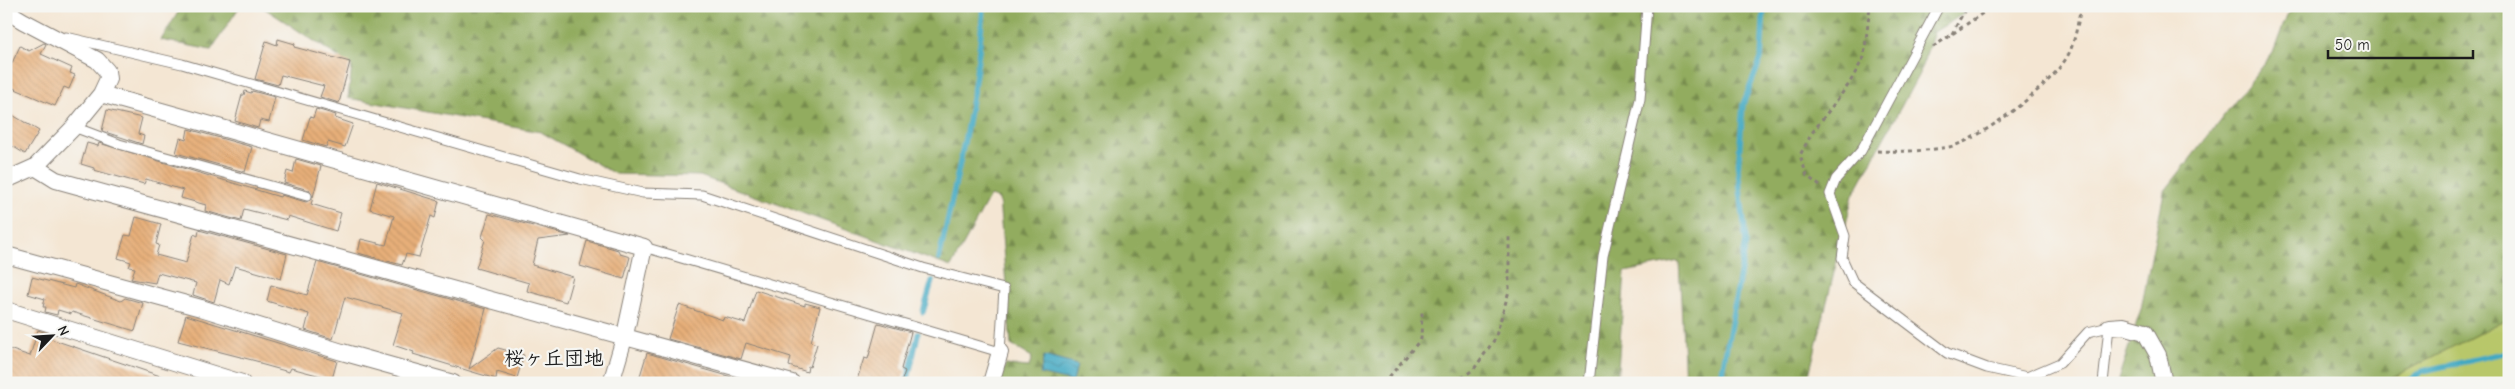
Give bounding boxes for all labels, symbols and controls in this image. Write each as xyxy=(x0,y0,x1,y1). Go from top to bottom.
scale bar xyxy=(2328,28,2472,60)
text: 50 m xyxy=(2335,36,2370,54)
north arrow xyxy=(28,312,78,362)
text: N xyxy=(54,323,73,338)
district label: 桜ヶ丘団地 xyxy=(504,347,604,370)

